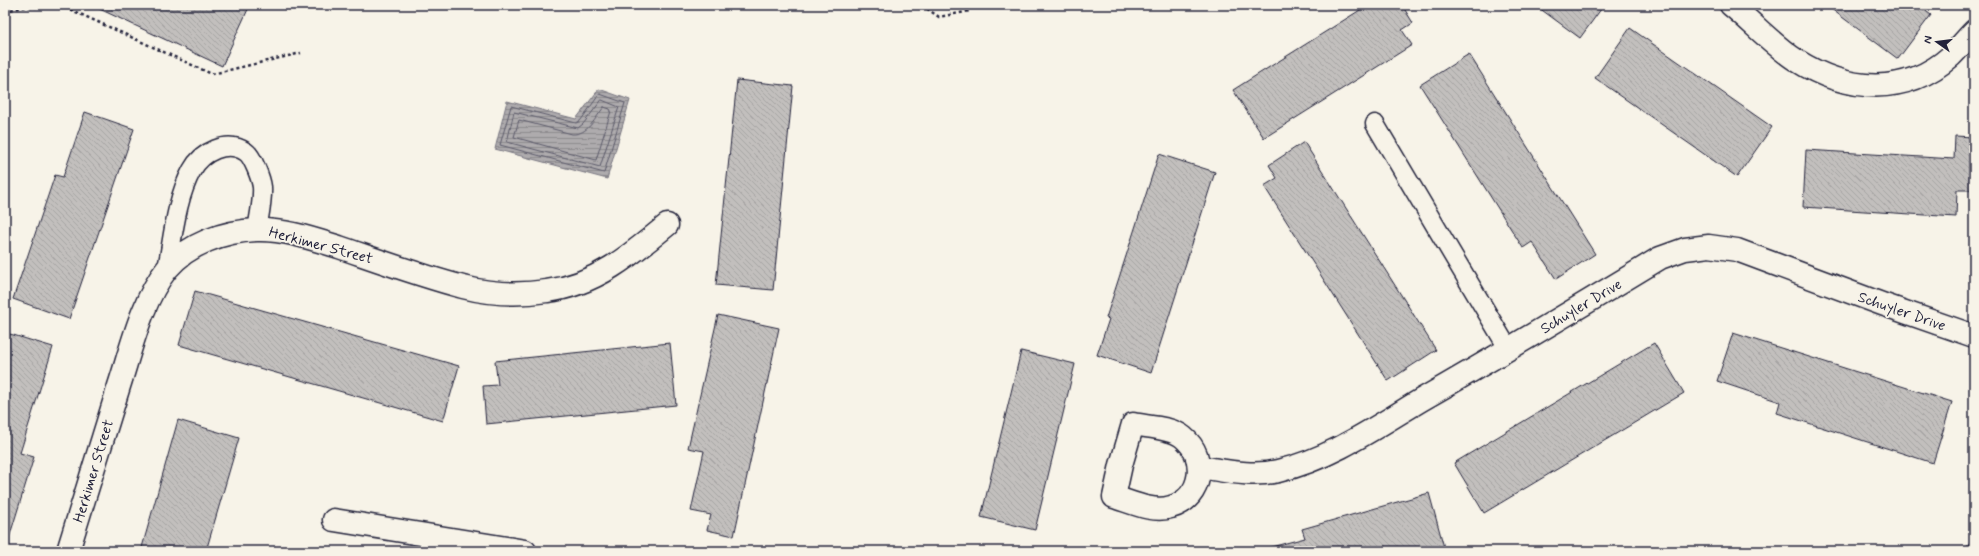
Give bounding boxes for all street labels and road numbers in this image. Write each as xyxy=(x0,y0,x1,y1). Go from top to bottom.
street label: Herkimer Street xyxy=(266,222,375,269)
street label: Schuyler Drive xyxy=(1537,275,1626,339)
street label: Schuyler Drive xyxy=(1855,288,1949,336)
street label: Herkimer Street xyxy=(69,417,119,525)

